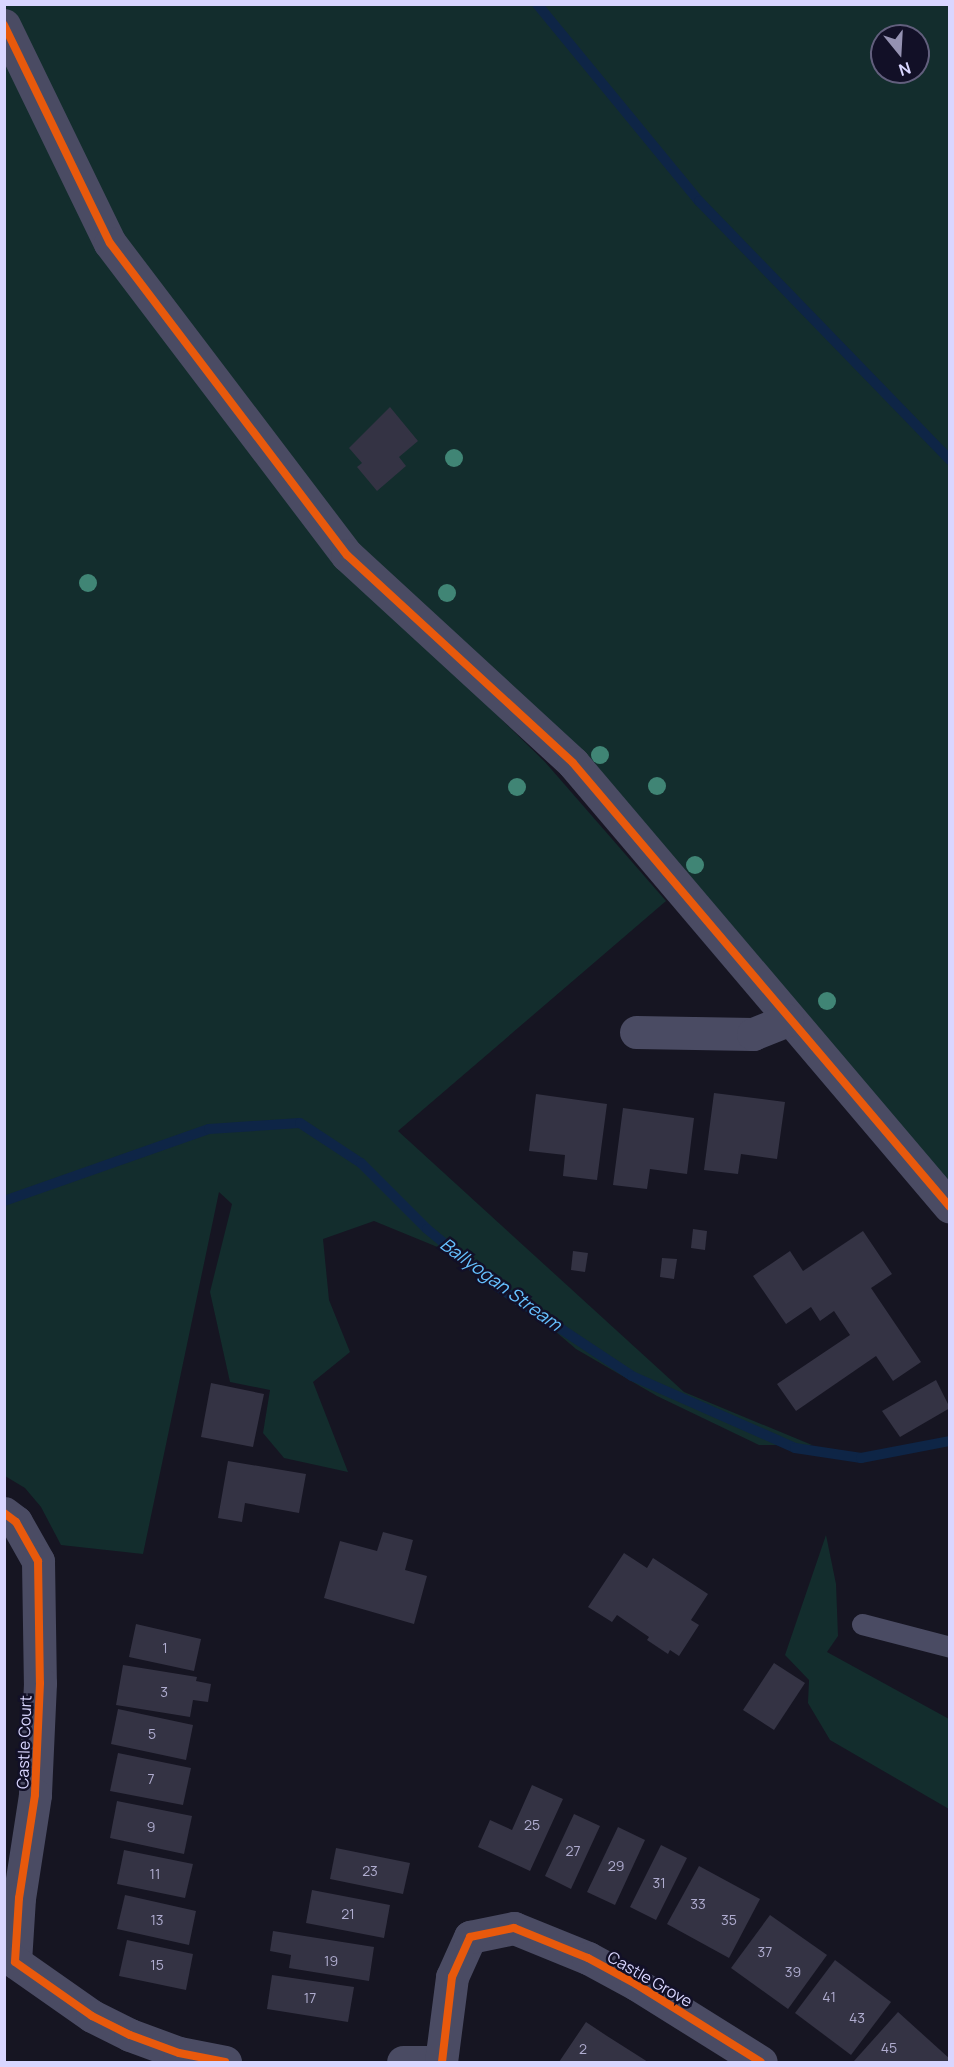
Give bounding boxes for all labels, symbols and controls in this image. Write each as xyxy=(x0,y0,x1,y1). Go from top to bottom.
north arrow xyxy=(870,24,930,84)
text: N xyxy=(896,57,914,81)
water label: Ballyogan Stream xyxy=(436,1233,566,1335)
house number: 1 xyxy=(162,1640,168,1656)
house number: 3 xyxy=(160,1684,168,1700)
street label: Castle Court xyxy=(13,1695,35,1789)
house number: 5 xyxy=(148,1726,156,1742)
house number: 7 xyxy=(147,1771,155,1787)
house number: 25 xyxy=(524,1817,540,1833)
house number: 9 xyxy=(147,1819,155,1835)
house number: 27 xyxy=(565,1843,581,1859)
house number: 29 xyxy=(608,1858,624,1874)
house number: 23 xyxy=(362,1863,378,1879)
house number: 11 xyxy=(150,1866,160,1882)
house number: 31 xyxy=(652,1875,666,1891)
house number: 33 xyxy=(690,1896,706,1912)
house number: 21 xyxy=(341,1906,355,1922)
house number: 13 xyxy=(150,1912,164,1928)
house number: 35 xyxy=(721,1912,737,1928)
house number: 37 xyxy=(758,1944,772,1960)
street label: Castle Grove xyxy=(604,1947,696,2011)
house number: 19 xyxy=(324,1953,338,1969)
house number: 15 xyxy=(150,1957,164,1973)
house number: 39 xyxy=(785,1964,801,1980)
house number: 41 xyxy=(822,1989,836,2005)
house number: 17 xyxy=(304,1990,316,2006)
house number: 43 xyxy=(849,2010,865,2026)
house number: 45 xyxy=(881,2040,897,2056)
house number: 2 xyxy=(579,2041,587,2057)

